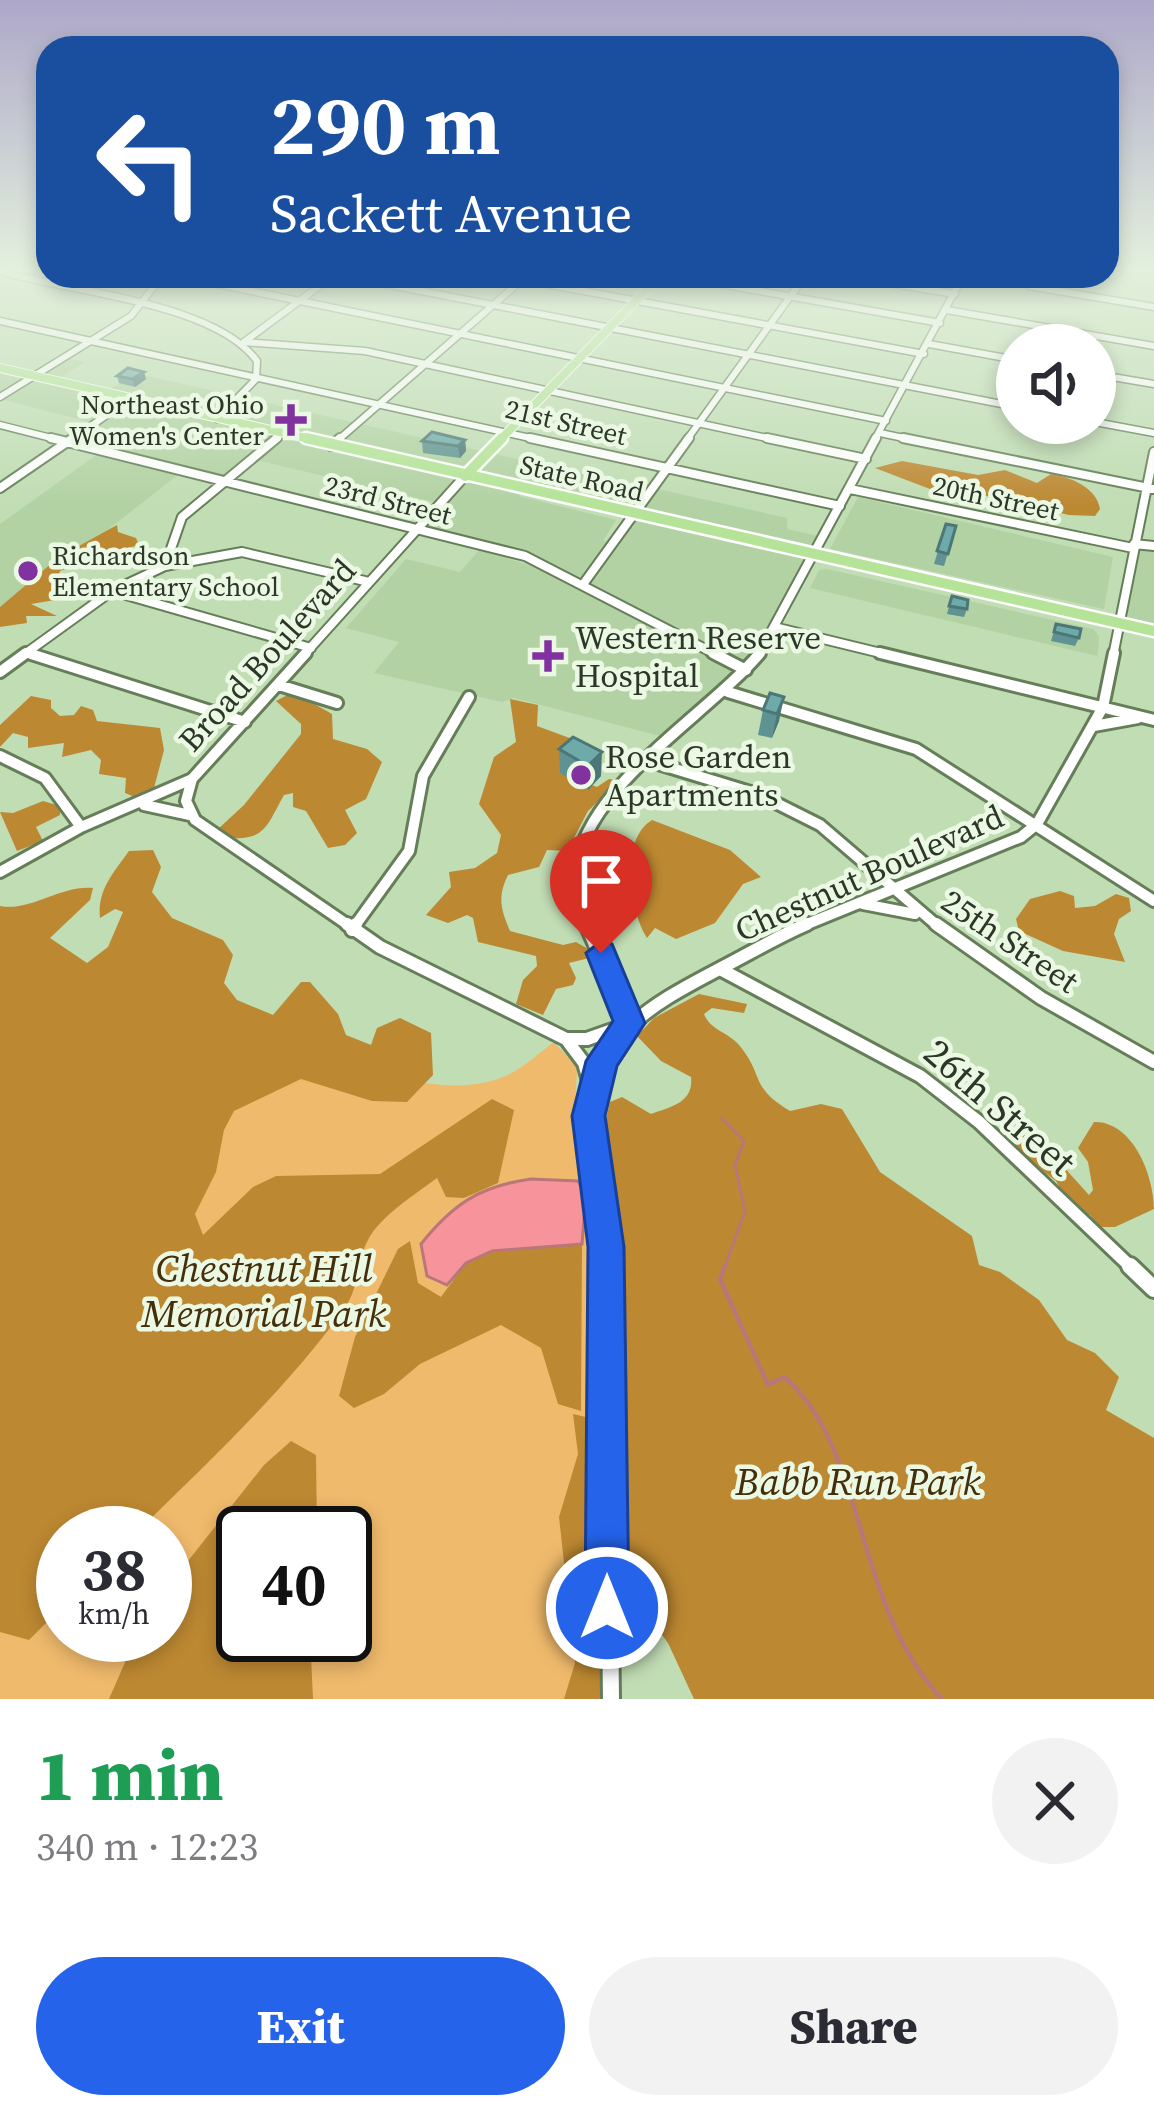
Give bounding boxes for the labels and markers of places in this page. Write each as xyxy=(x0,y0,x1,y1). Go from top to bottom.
place label: Northeast Ohio Women's Center xyxy=(69,386,265,454)
marker: Northeast Ohio Women's Center xyxy=(275,404,307,436)
place label: Richardson Elementary School xyxy=(52,537,279,605)
marker: Richardson Elementary School xyxy=(15,558,41,584)
place label: Western Reserve Hospital xyxy=(575,615,821,698)
marker: Western Reserve Hospital xyxy=(532,640,564,672)
place label: Rose Garden Apartments xyxy=(605,734,791,817)
marker: Rose Garden Apartments xyxy=(568,762,594,788)
pin xyxy=(550,830,652,953)

